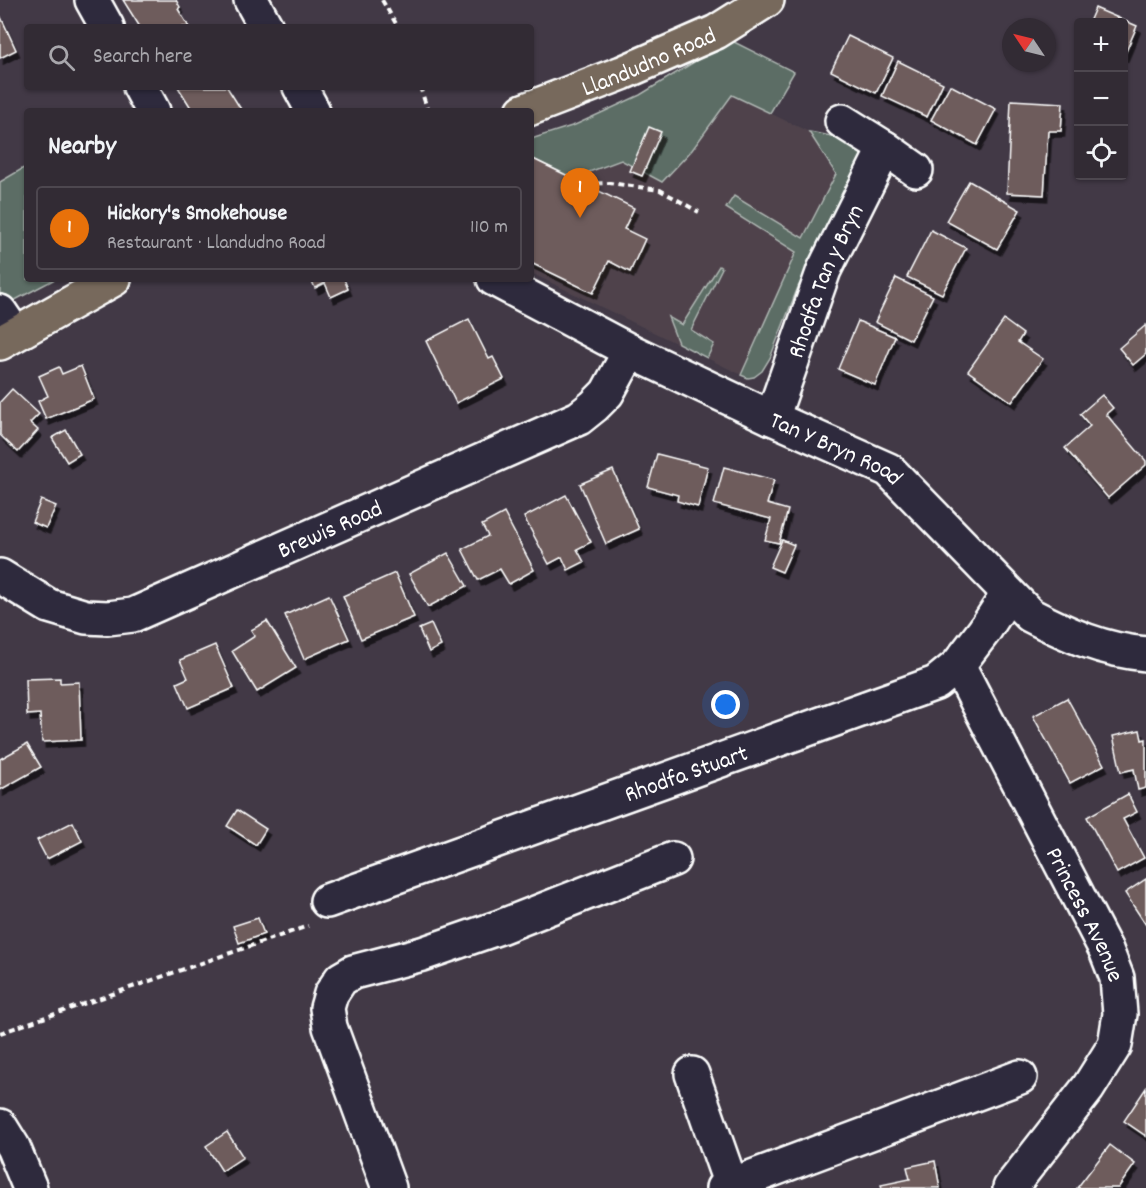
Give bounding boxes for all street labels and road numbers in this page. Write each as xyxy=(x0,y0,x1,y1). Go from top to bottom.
street label: Llandudno Road xyxy=(577,20,722,107)
street label: Rhodfa Tan y Bryn xyxy=(780,199,874,363)
street label: Tan Y Bryn Road xyxy=(763,405,909,494)
street label: Brewis Road xyxy=(273,493,388,569)
street label: Rhodfa Stuart xyxy=(620,738,753,813)
street label: Princess Avenue xyxy=(1035,842,1131,987)

